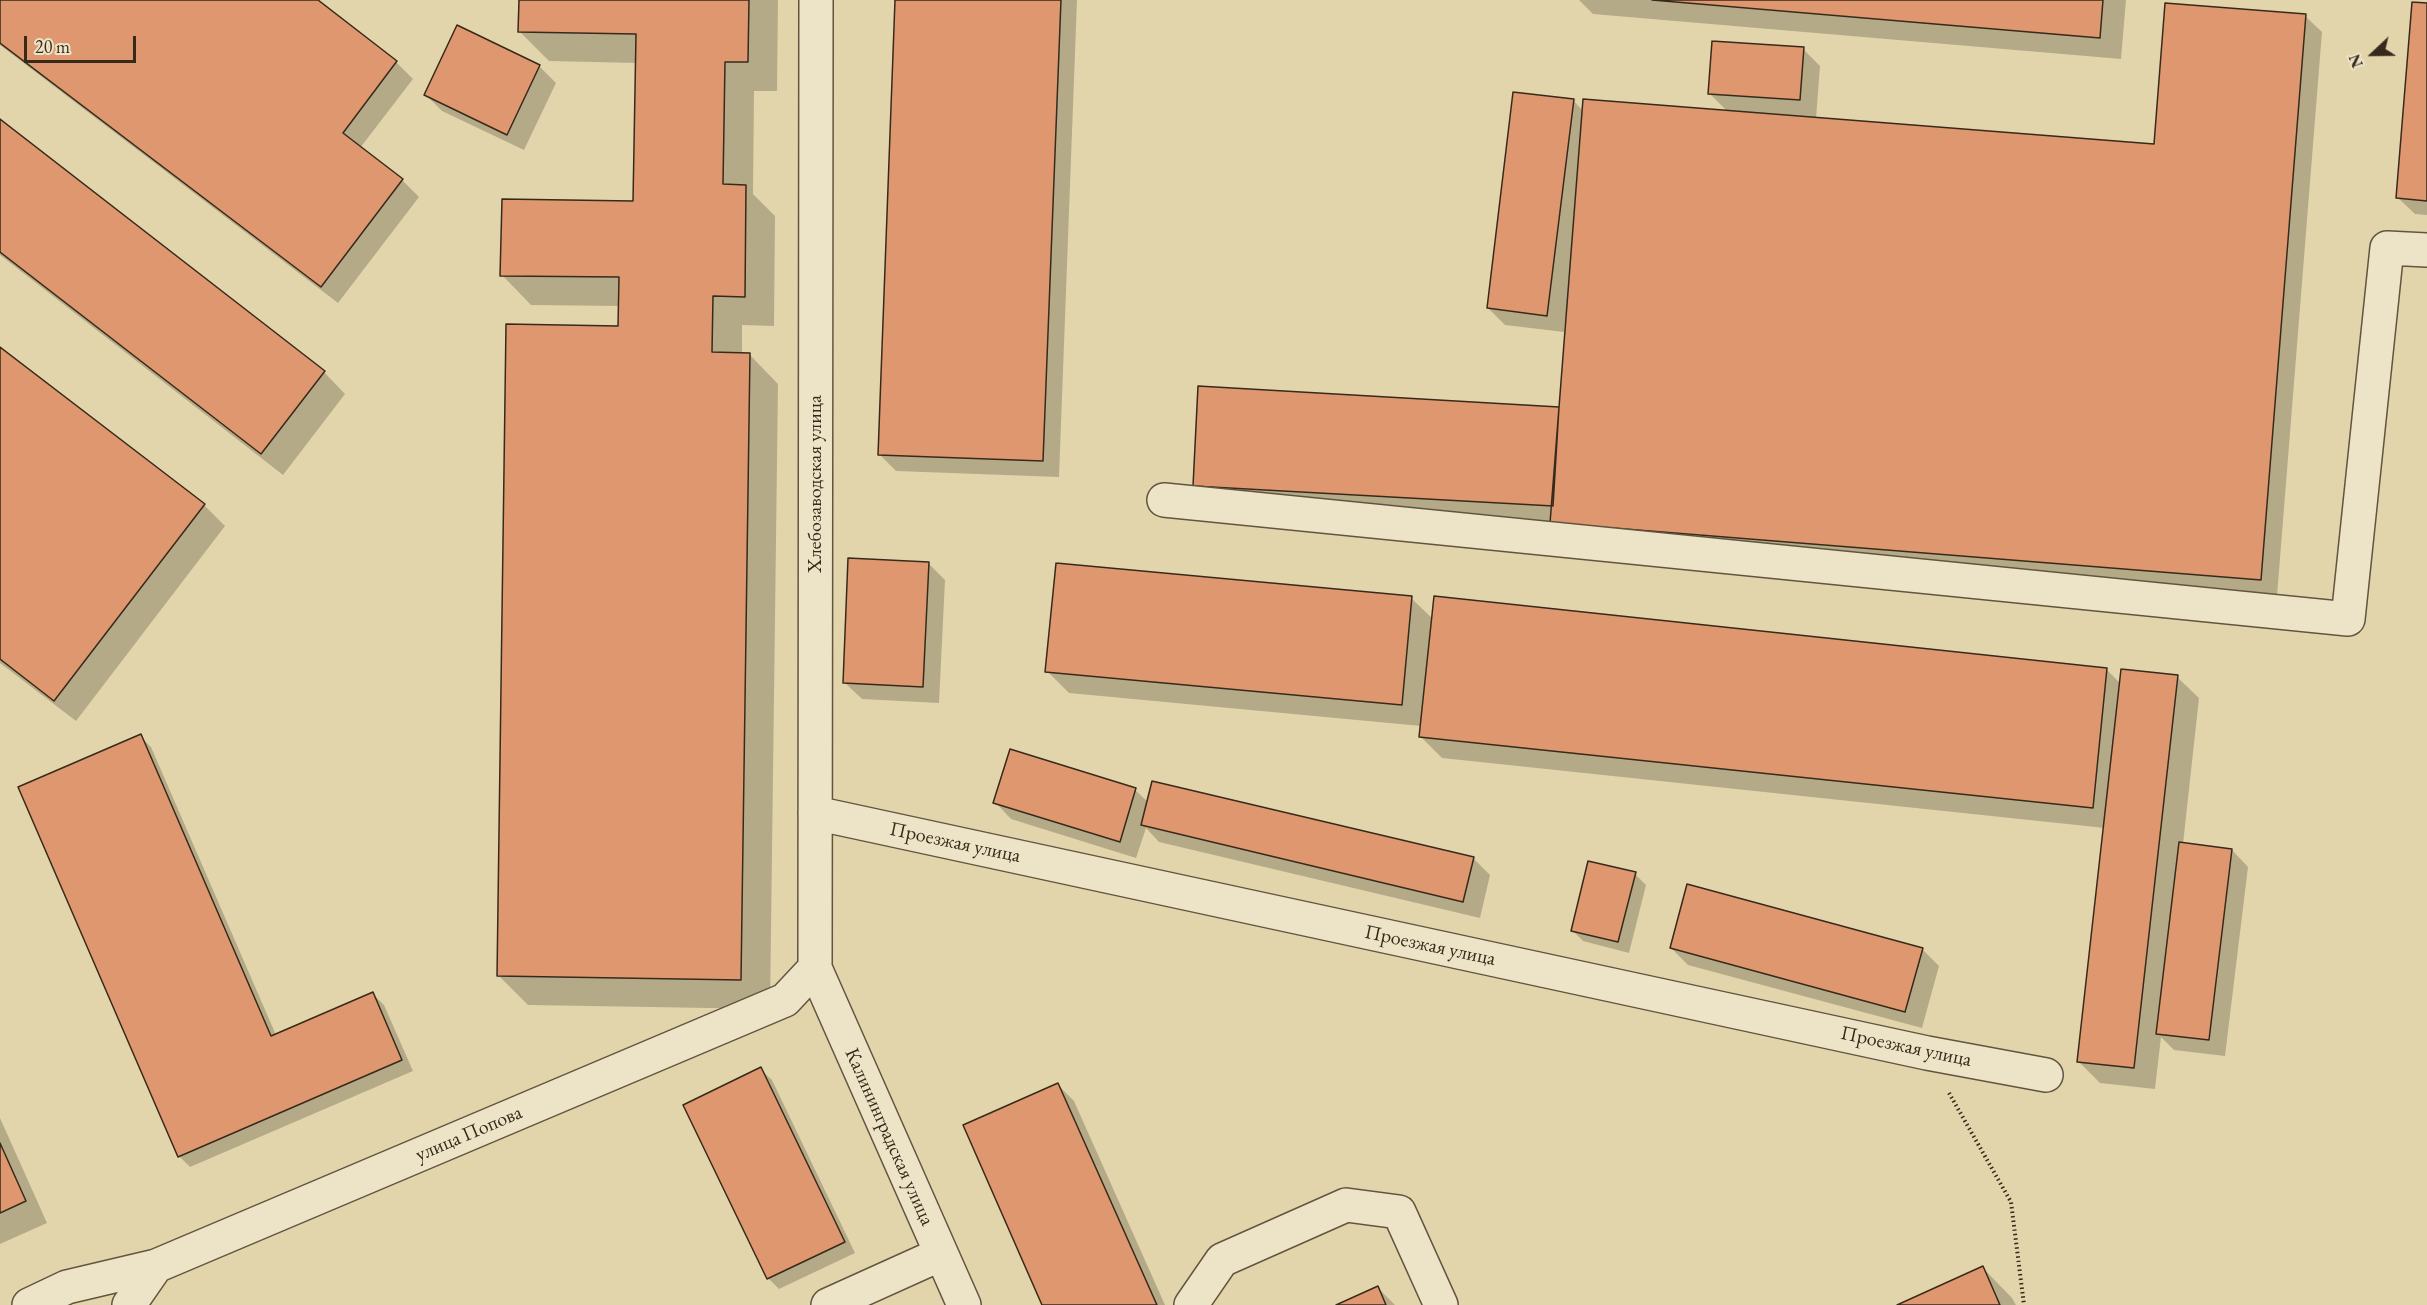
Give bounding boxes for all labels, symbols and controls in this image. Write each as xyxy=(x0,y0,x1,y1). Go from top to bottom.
scale bar xyxy=(27,24,140,62)
north arrow xyxy=(2343,24,2403,84)
text: 20 m xyxy=(35,35,70,58)
text: N xyxy=(2344,51,2368,71)
street label: Хлебозаводская улица xyxy=(804,395,828,573)
street label: Проезжая улица xyxy=(887,817,1023,869)
street label: Проезжая улица xyxy=(1362,920,1498,972)
street label: Проезжая улица xyxy=(1838,1021,1974,1073)
street label: Калининградская улица xyxy=(839,1045,939,1229)
street label: улица Попова xyxy=(412,1101,526,1167)

